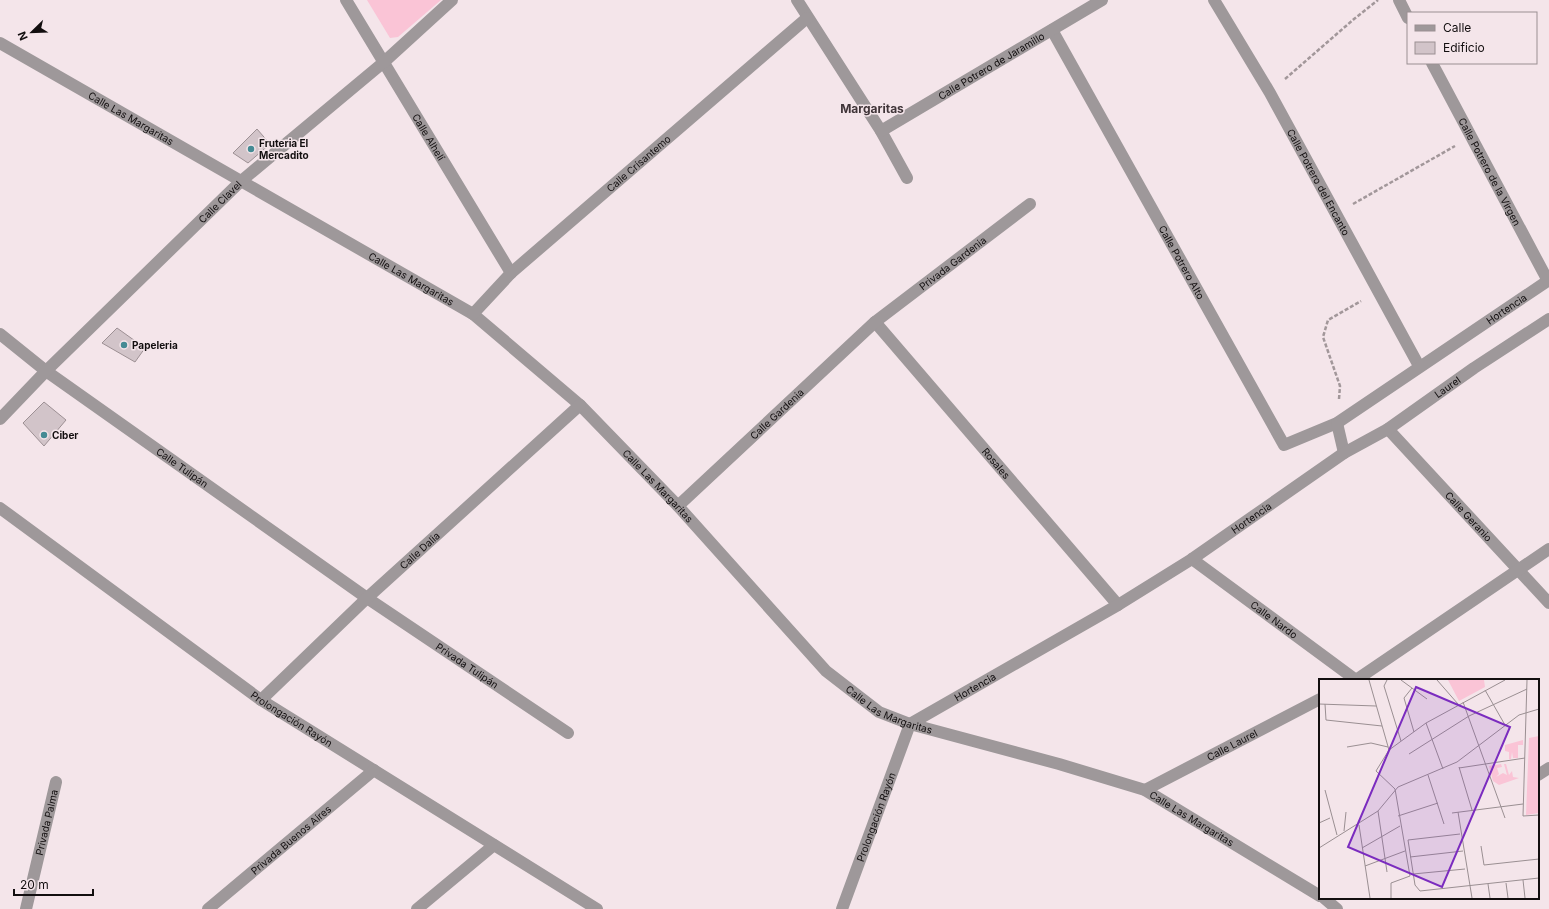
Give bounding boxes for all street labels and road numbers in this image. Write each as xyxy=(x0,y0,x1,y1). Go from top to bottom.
street label: Calle Potrero de Jaramillo xyxy=(936,30,1046,102)
street label: Calle Las Margaritas xyxy=(86,89,176,147)
street label: Calle Alhelí xyxy=(410,111,448,163)
street label: Calle Potrero de la Virgen xyxy=(1456,116,1523,228)
street label: Calle Potrero del Encanto xyxy=(1285,127,1353,237)
street label: Calle Crisantemo xyxy=(604,132,673,194)
street label: Calle Clavel xyxy=(196,178,244,225)
street label: Calle Potrero Alto xyxy=(1156,223,1207,301)
street label: Privada Gardenia xyxy=(917,234,988,292)
street label: Calle Las Margaritas xyxy=(366,249,456,308)
street label: Hortencia xyxy=(1484,291,1529,327)
street label: Laurel xyxy=(1432,374,1463,400)
street label: Calle Gardenia xyxy=(747,386,806,442)
street label: Calle Tulipán xyxy=(154,445,211,490)
street label: Rosales xyxy=(980,445,1013,481)
street label: Calle Las Margaritas xyxy=(620,447,696,525)
street label: Calle Geranio xyxy=(1443,489,1495,544)
street label: Hortencia xyxy=(1229,500,1273,536)
street label: Calle Dalia xyxy=(397,529,442,572)
street label: Calle Nardo xyxy=(1248,598,1300,641)
street label: Privada Tulipán xyxy=(434,640,501,691)
street label: Hortencia xyxy=(952,670,998,703)
street label: Calle Las Margaritas xyxy=(844,683,934,736)
street label: Prolongación Rayón xyxy=(248,689,335,749)
street label: Calle Laurel xyxy=(1205,727,1259,763)
street label: Prolongación Rayón xyxy=(854,771,898,863)
street label: Privada Palma xyxy=(33,788,60,857)
street label: Calle Las Margaritas xyxy=(1147,788,1236,848)
street label: Privada Buenos Aires xyxy=(248,803,333,877)

